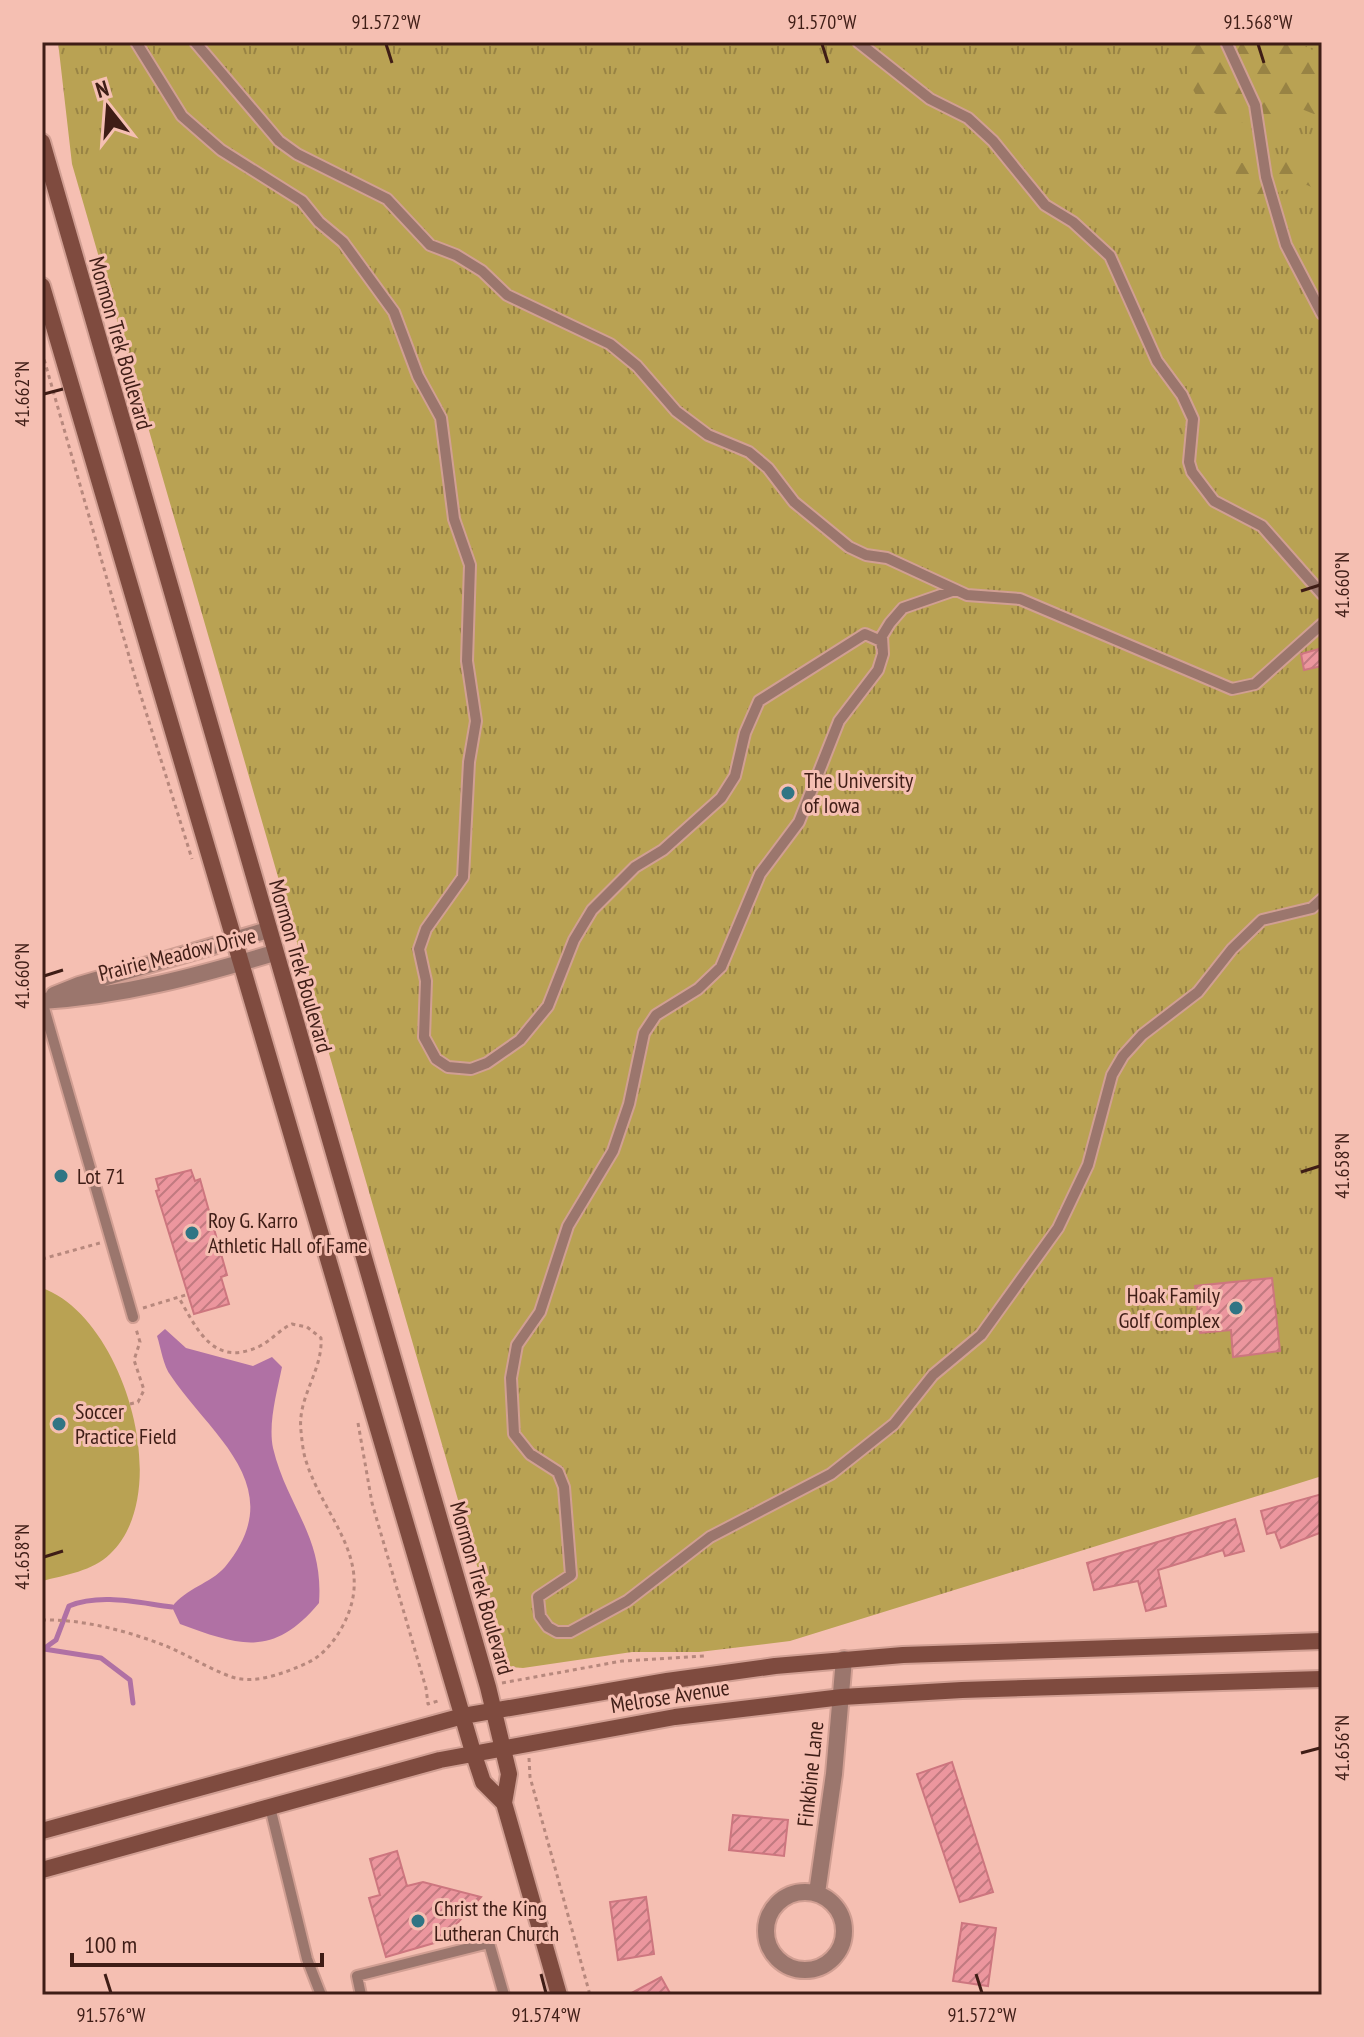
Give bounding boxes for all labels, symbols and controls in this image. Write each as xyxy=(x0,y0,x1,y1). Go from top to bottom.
text: 91.572°W xyxy=(352,9,421,35)
text: 91.570°W xyxy=(788,9,857,35)
text: 91.568°W xyxy=(1224,9,1293,35)
north arrow xyxy=(68,68,148,148)
text: N xyxy=(92,74,112,104)
street label: Mormon Trek Boulevard xyxy=(83,253,159,433)
text: 41.662°N xyxy=(9,361,35,427)
text: 41.660°N xyxy=(1329,552,1355,618)
place label: The University of Iowa xyxy=(804,766,914,819)
marker: The University of Iowa xyxy=(779,784,797,802)
street label: Mormon Trek Boulevard xyxy=(263,876,339,1056)
street label: Prairie Meadow Drive xyxy=(95,921,259,987)
text: 41.660°N xyxy=(9,943,35,1009)
text: 41.658°N xyxy=(1329,1133,1355,1199)
place label: Lot 71 xyxy=(77,1162,125,1190)
marker: Lot 71 xyxy=(52,1167,70,1185)
place label: Roy G. Karro Athletic Hall of Fame xyxy=(208,1206,367,1259)
marker: Roy G. Karro Athletic Hall of Fame xyxy=(183,1224,201,1242)
place label: Hoak Family Golf Complex xyxy=(1118,1281,1221,1334)
marker: Hoak Family Golf Complex xyxy=(1227,1299,1245,1317)
place label: Soccer Practice Field xyxy=(75,1397,177,1450)
marker: Soccer Practice Field xyxy=(50,1415,68,1433)
street label: Mormon Trek Boulevard xyxy=(444,1498,520,1678)
text: 41.658°N xyxy=(9,1524,35,1590)
street label: Melrose Avenue xyxy=(609,1673,731,1719)
text: 41.656°N xyxy=(1329,1715,1355,1781)
street label: Finkbine Lane xyxy=(791,1720,829,1828)
place label: Christ the King Lutheran Church xyxy=(434,1894,559,1947)
marker: Christ the King Lutheran Church xyxy=(409,1912,427,1930)
scale bar xyxy=(72,1917,322,1967)
text: 100 m xyxy=(84,1929,137,1960)
text: 91.576°W xyxy=(77,2002,146,2028)
text: 91.574°W xyxy=(512,2002,581,2028)
text: 91.572°W xyxy=(948,2002,1017,2028)

